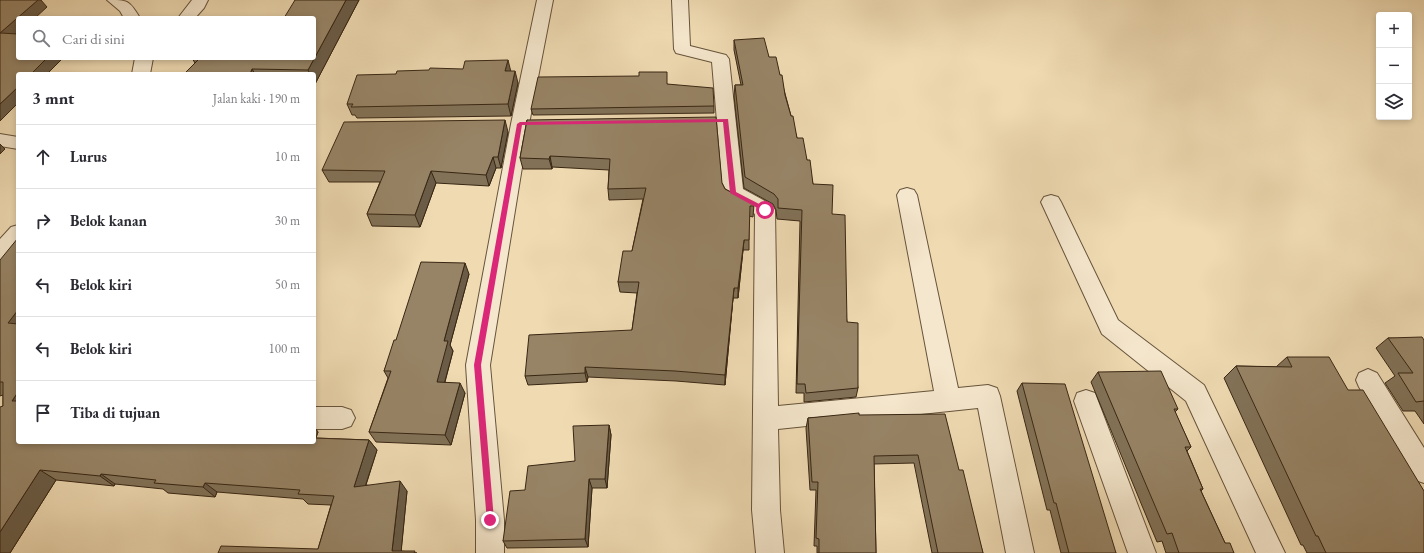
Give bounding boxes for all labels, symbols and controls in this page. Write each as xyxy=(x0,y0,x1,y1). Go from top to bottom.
map controls xyxy=(1376,12,1412,120)
button: + xyxy=(1376,12,1412,48)
search box xyxy=(16,16,316,60)
icon: search xyxy=(30,27,52,49)
text: Cari di sini xyxy=(62,29,125,48)
button: − xyxy=(1376,48,1412,84)
button: layers xyxy=(1376,84,1412,120)
text: 3 mnt xyxy=(32,87,74,109)
text: Jalan kaki · 190 m xyxy=(213,90,300,107)
icon: ahead xyxy=(32,146,54,168)
text: Lurus xyxy=(70,147,107,166)
text: 10 m xyxy=(275,148,300,165)
route start xyxy=(756,201,774,219)
icon: right xyxy=(32,210,54,232)
text: Belok kanan xyxy=(70,211,147,230)
text: 30 m xyxy=(275,212,300,229)
icon: left xyxy=(32,274,54,296)
text: Belok kiri xyxy=(70,275,132,294)
text: 50 m xyxy=(275,276,300,293)
icon: left xyxy=(32,338,54,360)
text: Belok kiri xyxy=(70,339,132,358)
text: 100 m xyxy=(269,340,300,357)
icon: arrive xyxy=(32,402,54,424)
text: Tiba di tujuan xyxy=(70,403,160,422)
route end xyxy=(481,511,499,529)

